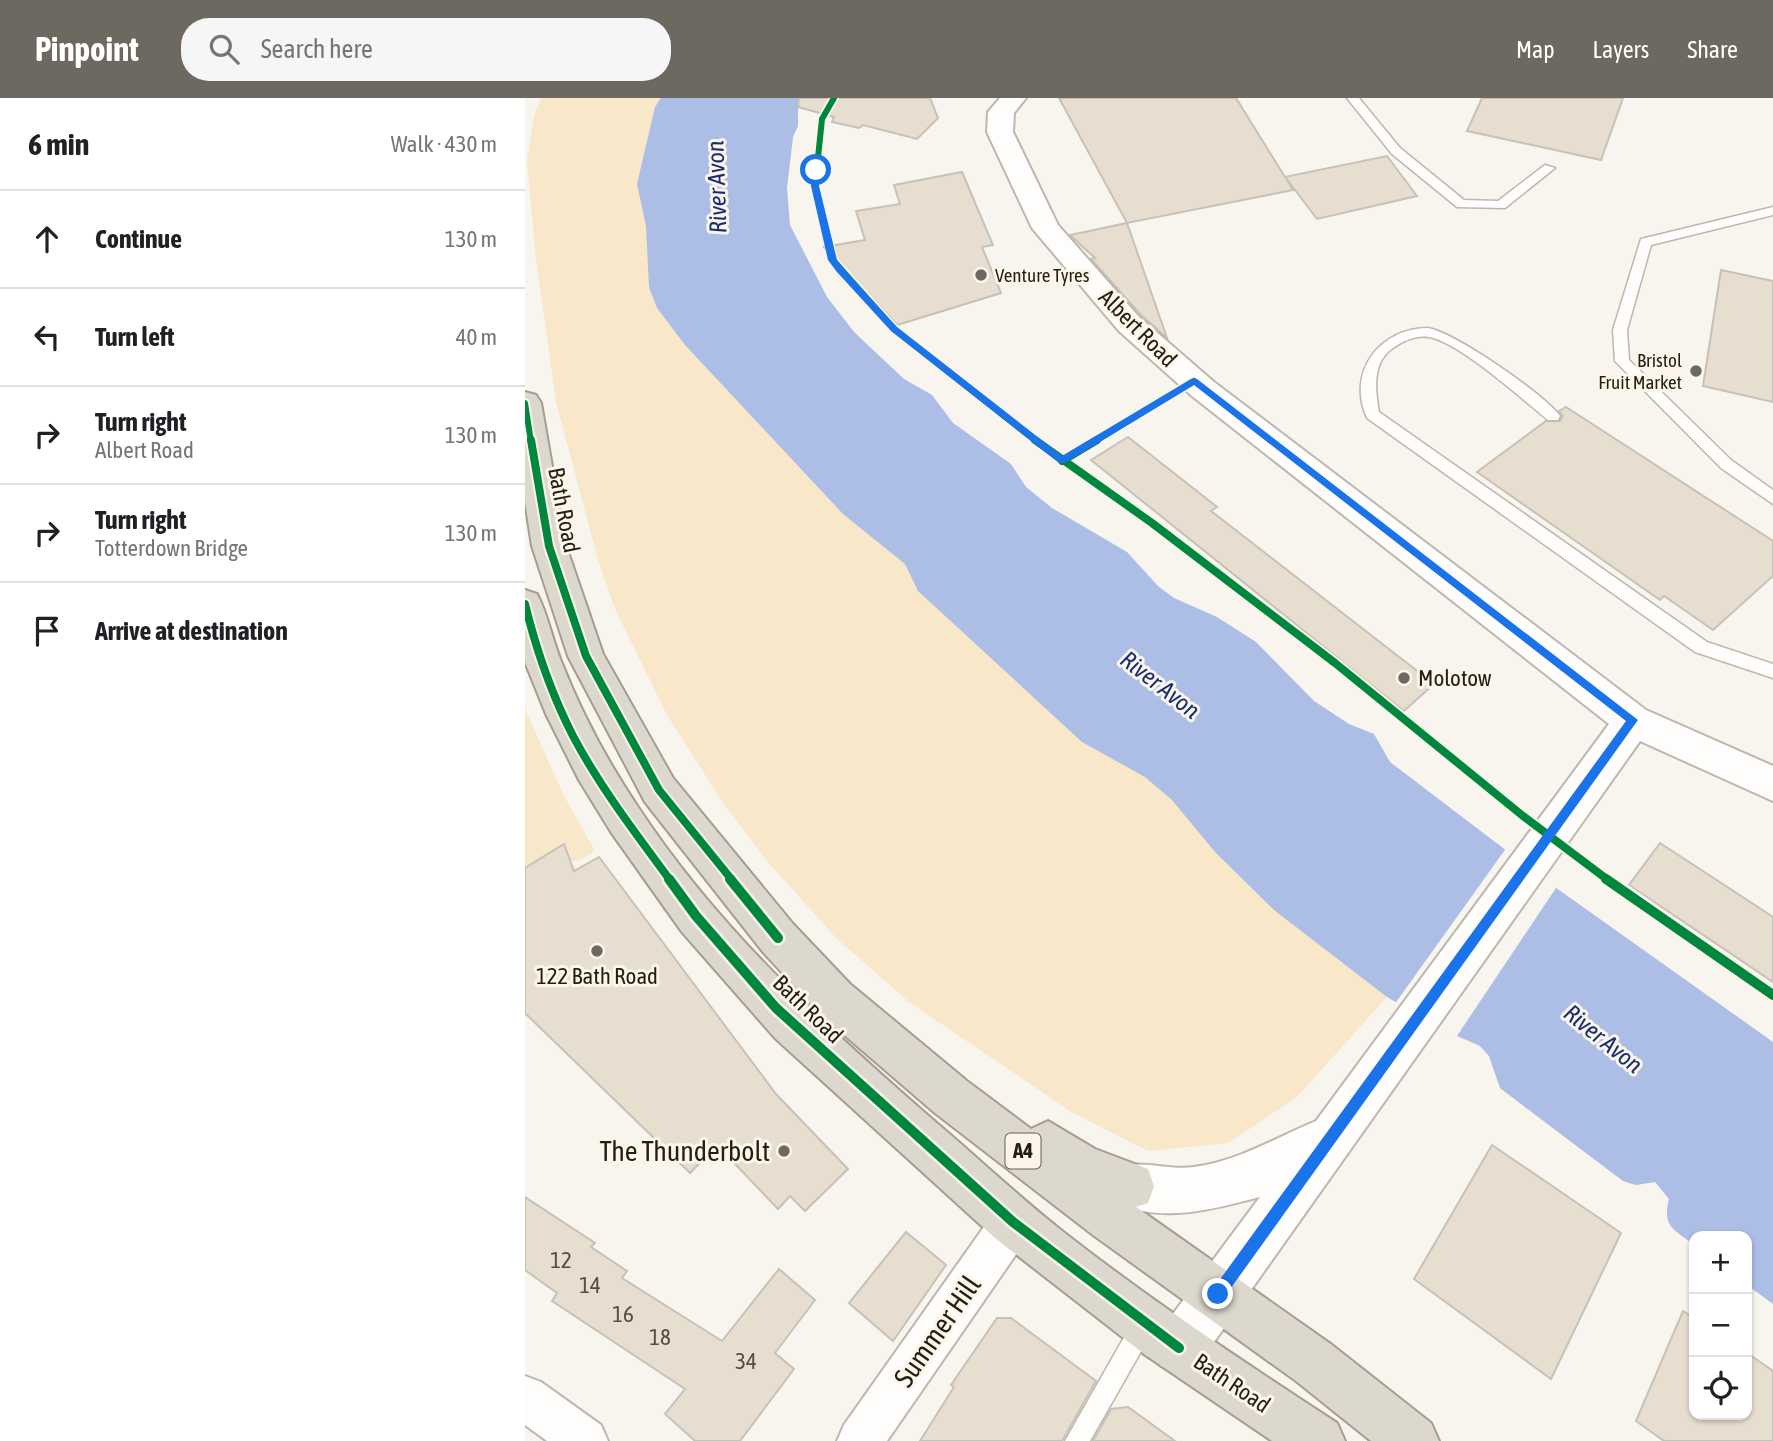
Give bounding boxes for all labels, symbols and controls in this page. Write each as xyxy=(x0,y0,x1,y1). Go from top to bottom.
search box xyxy=(181,18,671,81)
text: Pinpoint xyxy=(35,30,139,68)
icon: search xyxy=(205,30,243,68)
text: Search here xyxy=(261,34,373,64)
text: Map xyxy=(1516,36,1555,63)
text: Layers xyxy=(1593,36,1649,63)
text: Share xyxy=(1687,36,1738,63)
text: 6 min xyxy=(28,127,89,161)
text: Walk · 430 m xyxy=(391,131,497,157)
water label: River Avon xyxy=(701,140,732,234)
route start xyxy=(800,154,831,185)
icon: ahead xyxy=(28,220,66,258)
text: Continue xyxy=(95,224,182,254)
text: 130 m xyxy=(445,226,497,252)
place label: Venture Tyres xyxy=(995,264,1090,286)
marker: Venture Tyres xyxy=(973,267,989,283)
street label: Albert Road xyxy=(1094,284,1182,372)
icon: left xyxy=(28,318,66,356)
text: Turn left xyxy=(95,322,175,352)
text: 40 m xyxy=(456,324,497,350)
place label: Bristol Fruit Market xyxy=(1598,349,1682,393)
marker: Bristol Fruit Market xyxy=(1688,363,1704,379)
text: Turn right xyxy=(95,407,186,437)
icon: right xyxy=(28,416,66,454)
text: 130 m xyxy=(445,422,497,448)
text: Albert Road xyxy=(95,437,194,463)
street label: Bath Road xyxy=(543,465,585,555)
text: Turn right xyxy=(95,505,186,535)
icon: right xyxy=(28,514,66,552)
text: 130 m xyxy=(445,520,497,546)
text: Totterdown Bridge xyxy=(95,535,248,561)
icon: arrive xyxy=(28,612,66,650)
text: Arrive at destination xyxy=(95,616,288,646)
water label: River Avon xyxy=(1115,645,1205,724)
place label: Molotow xyxy=(1418,665,1492,691)
marker: Molotow xyxy=(1396,670,1412,686)
marker: 122 Bath Road xyxy=(589,943,605,959)
place label: 122 Bath Road xyxy=(536,963,658,989)
street label: Bath Road xyxy=(768,970,848,1048)
water label: River Avon xyxy=(1559,999,1648,1079)
road number: A4 xyxy=(1005,1134,1041,1168)
place label: The Thunderbolt xyxy=(600,1135,770,1167)
marker: The Thunderbolt xyxy=(776,1143,792,1159)
map controls xyxy=(1689,1231,1752,1420)
button: + xyxy=(1689,1231,1752,1294)
house number: 12 xyxy=(550,1247,572,1273)
street label: Summer Hill xyxy=(887,1269,987,1393)
house number: 14 xyxy=(579,1272,601,1298)
route end xyxy=(1202,1278,1233,1309)
button: − xyxy=(1689,1294,1752,1357)
house number: 16 xyxy=(612,1301,634,1327)
house number: 18 xyxy=(649,1324,671,1350)
house number: 34 xyxy=(735,1348,757,1374)
street label: Bath Road xyxy=(1189,1348,1275,1418)
button: locate xyxy=(1689,1357,1752,1420)

